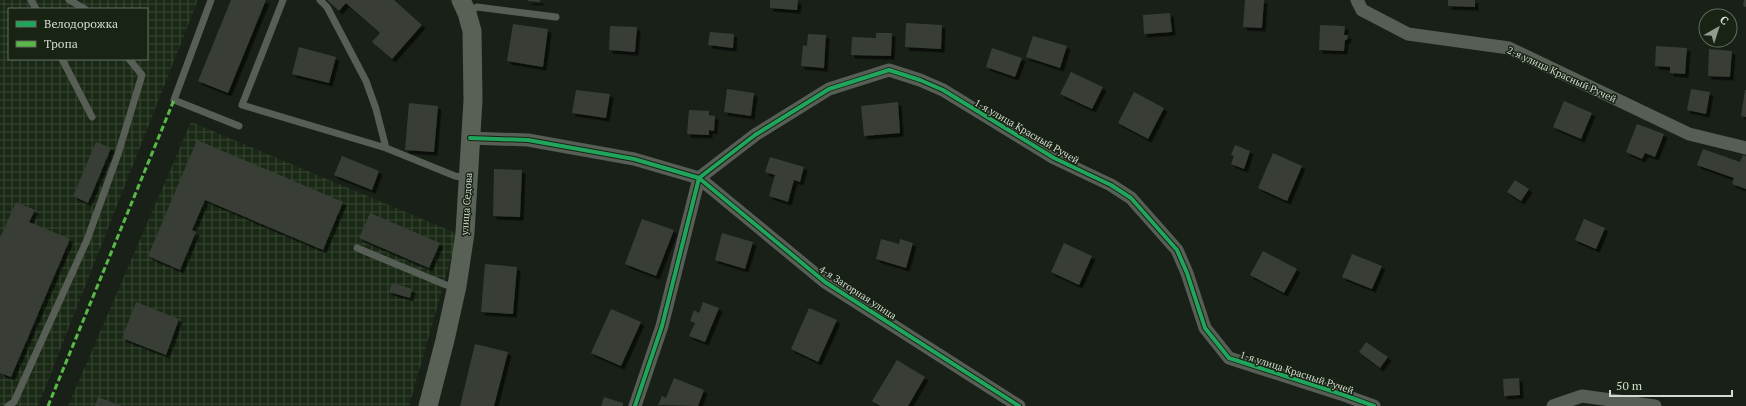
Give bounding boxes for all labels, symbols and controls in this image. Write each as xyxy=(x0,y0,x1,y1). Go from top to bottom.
legend xyxy=(8,8,148,60)
north arrow xyxy=(1698,8,1738,48)
text: С xyxy=(1717,13,1731,28)
text: Велодорожка xyxy=(44,16,118,31)
text: Тропа xyxy=(44,36,78,51)
street label: 2-я улица Красный Ручей xyxy=(1505,43,1618,105)
street label: 1-я улица Красный Ручей xyxy=(972,96,1082,167)
street label: улица Седова xyxy=(458,172,475,237)
street label: 4-я Загорная улица xyxy=(817,262,899,322)
street label: 1-я улица Красный Ручей xyxy=(1238,348,1355,397)
scale bar xyxy=(1610,372,1732,398)
text: 50 m xyxy=(1616,378,1643,393)

